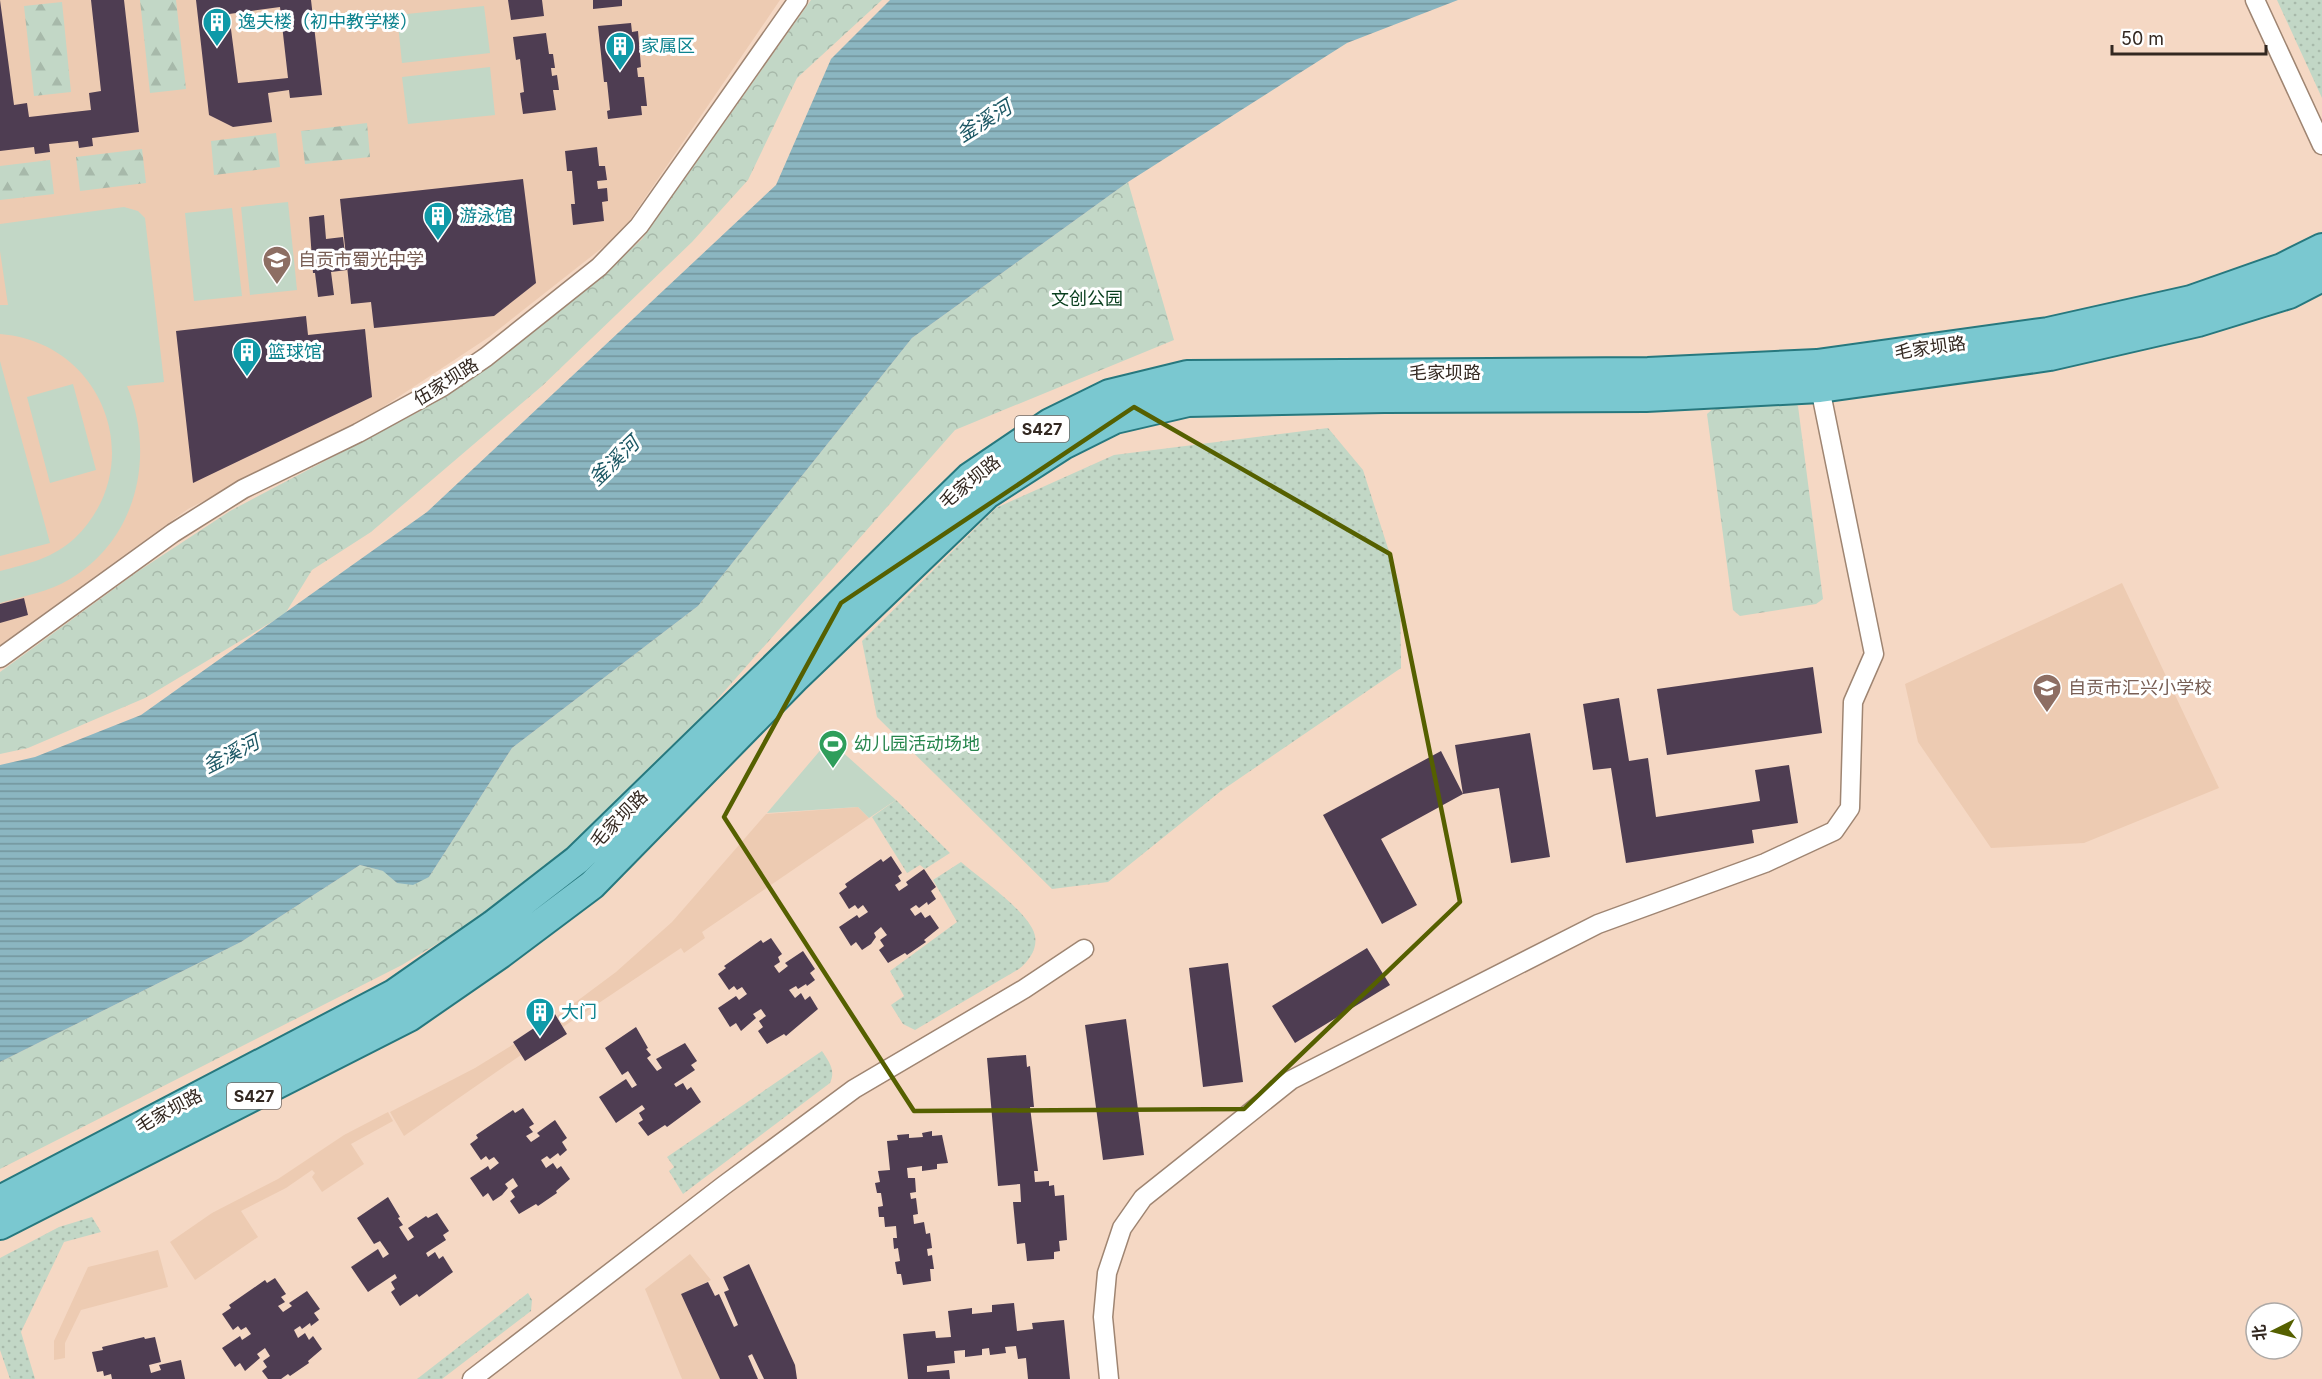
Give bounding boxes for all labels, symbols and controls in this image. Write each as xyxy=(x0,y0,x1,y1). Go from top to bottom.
building icon: 逸夫楼（初中教学楼） xyxy=(201,6,233,48)
place label: 逸夫楼（初中教学楼） xyxy=(238,11,418,32)
scale bar xyxy=(2112,18,2266,56)
text: 50 m xyxy=(2121,28,2164,49)
building icon: 家属区 xyxy=(604,30,636,72)
place label: 家属区 xyxy=(641,35,695,56)
water label: 釜溪河 xyxy=(952,93,1019,147)
building icon: 游泳馆 xyxy=(422,200,454,242)
place label: 游泳馆 xyxy=(459,205,513,226)
school or university icon: 自贡市蜀光中学 xyxy=(261,244,293,286)
place label: 自贡市蜀光中学 xyxy=(298,249,424,270)
park label: 文创公园 xyxy=(1051,288,1123,309)
street label: 毛家坝路 xyxy=(1893,332,1967,363)
building icon: 篮球馆 xyxy=(231,336,263,378)
place label: 篮球馆 xyxy=(268,341,322,362)
street label: 伍家坝路 xyxy=(410,354,482,410)
street label: 毛家坝路 xyxy=(1409,362,1481,383)
road number: S427 xyxy=(1015,416,1069,442)
water label: 釜溪河 xyxy=(584,429,647,490)
street label: 毛家坝路 xyxy=(935,451,1004,512)
school or university icon: 自贡市汇兴小学校 xyxy=(2031,672,2063,714)
place label: 自贡市汇兴小学校 xyxy=(2068,677,2212,698)
water label: 釜溪河 xyxy=(199,728,267,778)
sports icon: 幼儿园活动场地 xyxy=(817,728,849,770)
place label: 幼儿园活动场地 xyxy=(854,733,980,754)
street label: 毛家坝路 xyxy=(586,786,652,852)
building icon: 大门 xyxy=(524,996,556,1038)
place label: 大门 xyxy=(561,1001,597,1022)
road number: S427 xyxy=(227,1083,281,1109)
street label: 毛家坝路 xyxy=(132,1084,205,1137)
north arrow xyxy=(2244,1301,2304,1361)
text: 北 xyxy=(2248,1324,2270,1342)

